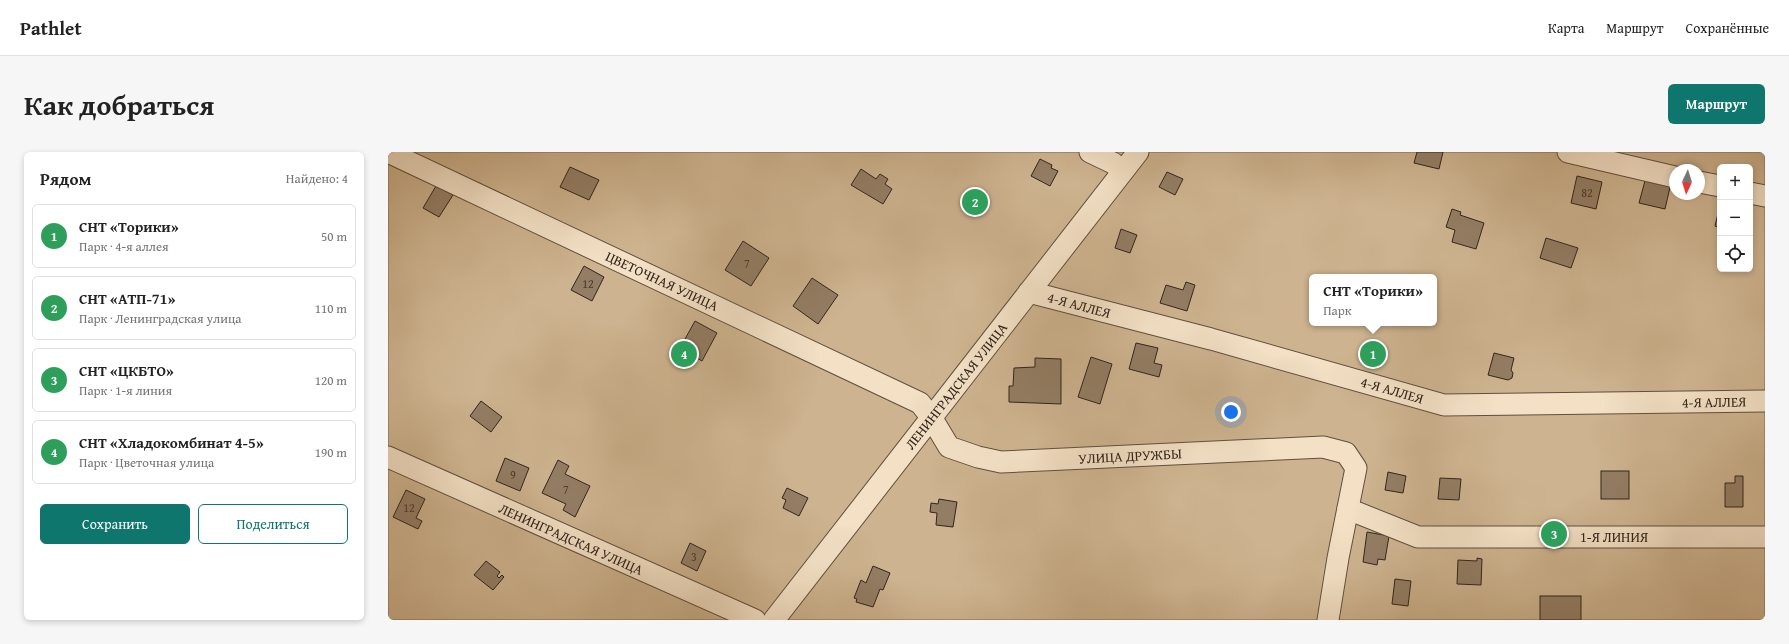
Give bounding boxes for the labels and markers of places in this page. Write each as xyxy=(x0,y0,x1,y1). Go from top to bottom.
pin: 2 xyxy=(962,187,988,217)
pin: 4 xyxy=(671,339,697,369)
pin: 1 xyxy=(1360,339,1386,369)
pin: 3 xyxy=(1541,519,1567,549)

